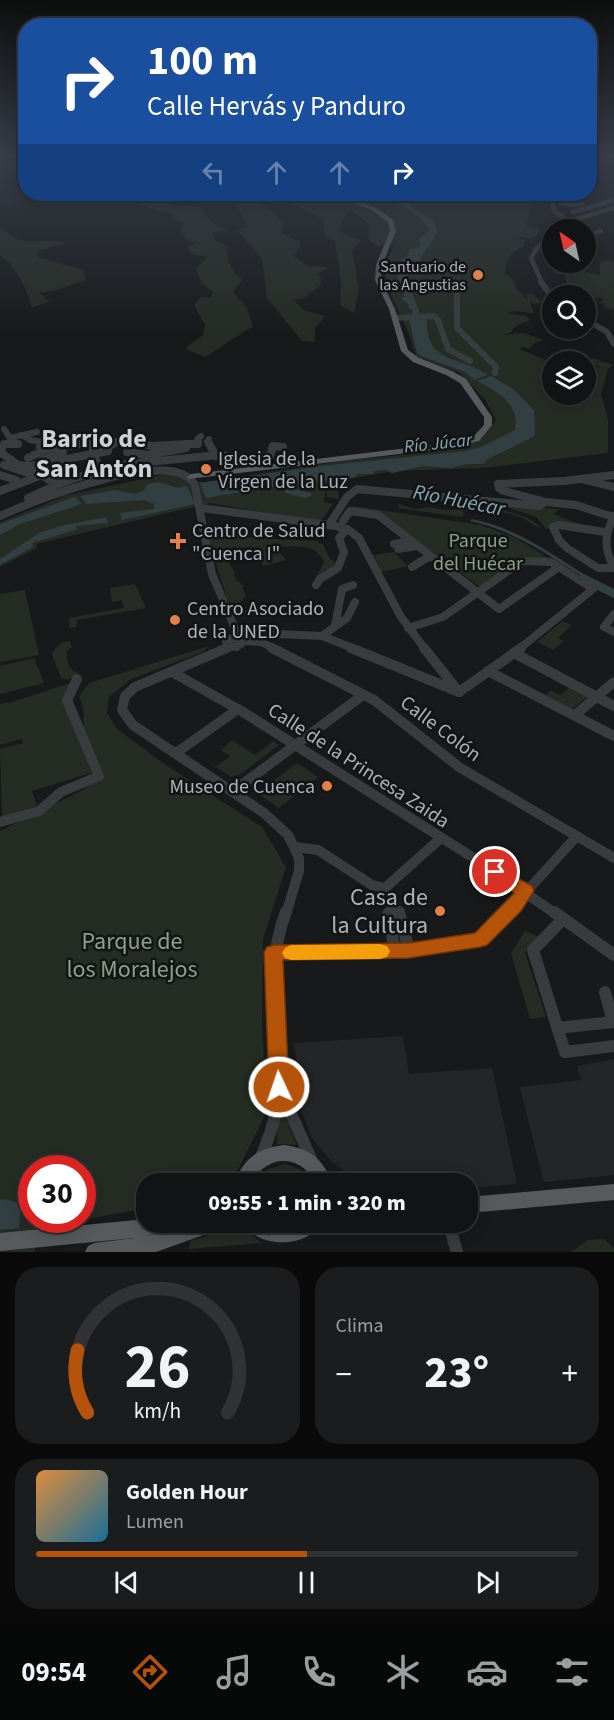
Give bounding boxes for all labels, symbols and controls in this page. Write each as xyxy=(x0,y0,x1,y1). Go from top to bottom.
text: 100 m xyxy=(147,31,258,91)
icon: right xyxy=(48,42,126,120)
text: Calle Hervás y Panduro xyxy=(147,87,406,126)
icon: left xyxy=(197,156,230,189)
icon: ahead xyxy=(260,156,293,189)
icon: ahead xyxy=(323,156,356,189)
icon: right xyxy=(386,156,419,189)
north arrow xyxy=(542,219,596,273)
map controls xyxy=(542,219,596,405)
place label: Santuario de las Angustias xyxy=(379,256,466,296)
marker: Santuario de las Angustias xyxy=(471,268,485,282)
button: search xyxy=(542,285,596,339)
button: layers xyxy=(542,351,596,405)
district label: Barrio de San Antón xyxy=(36,420,152,487)
water label: Río Júcar xyxy=(403,427,474,459)
place label: Iglesia de la Virgen de la Luz xyxy=(218,445,348,496)
marker: Iglesia de la Virgen de la Luz xyxy=(199,462,213,476)
water label: Río Huécar xyxy=(410,476,508,524)
place label: Centro de Salud "Cuenca I" xyxy=(192,517,325,568)
park label: Parque del Huécar xyxy=(433,527,523,578)
marker: Centro de Salud "Cuenca I" xyxy=(169,532,187,550)
place label: Centro Asociado de la UNED xyxy=(187,595,324,646)
marker: Centro Asociado de la UNED xyxy=(168,613,182,627)
street label: Calle Colón xyxy=(394,689,487,768)
street label: Calle de la Princesa Zaida xyxy=(262,696,455,835)
place label: Museo de Cuenca xyxy=(169,773,315,801)
marker: Museo de Cuenca xyxy=(320,779,334,793)
pin xyxy=(469,846,520,897)
icon: arrive xyxy=(478,855,511,888)
place label: Casa de la Cultura xyxy=(331,880,428,943)
marker: Casa de la Cultura xyxy=(433,904,447,918)
park label: Parque de los Moralejos xyxy=(66,924,198,987)
position arrow xyxy=(247,1055,311,1119)
speed limit sign: 30 xyxy=(18,1155,96,1233)
text: 09:55 · 1 min · 320 m xyxy=(208,1187,406,1219)
text: Clima xyxy=(336,1312,384,1340)
text: 26 xyxy=(124,1323,190,1412)
text: 23° xyxy=(424,1341,489,1405)
text: − xyxy=(336,1351,352,1398)
text: + xyxy=(562,1351,578,1398)
text: km/h xyxy=(133,1396,181,1427)
text: Golden Hour xyxy=(126,1476,248,1508)
text: Lumen xyxy=(126,1508,184,1536)
icon: previous xyxy=(110,1566,143,1599)
icon: pause xyxy=(290,1566,323,1599)
icon: next xyxy=(471,1566,504,1599)
icon: directions xyxy=(129,1651,171,1693)
icon: music xyxy=(213,1651,255,1693)
icon: phone xyxy=(298,1651,340,1693)
icon: climate xyxy=(382,1651,424,1693)
icon: car xyxy=(466,1651,508,1693)
icon: filters xyxy=(551,1651,593,1693)
text: 09:54 xyxy=(21,1653,86,1692)

